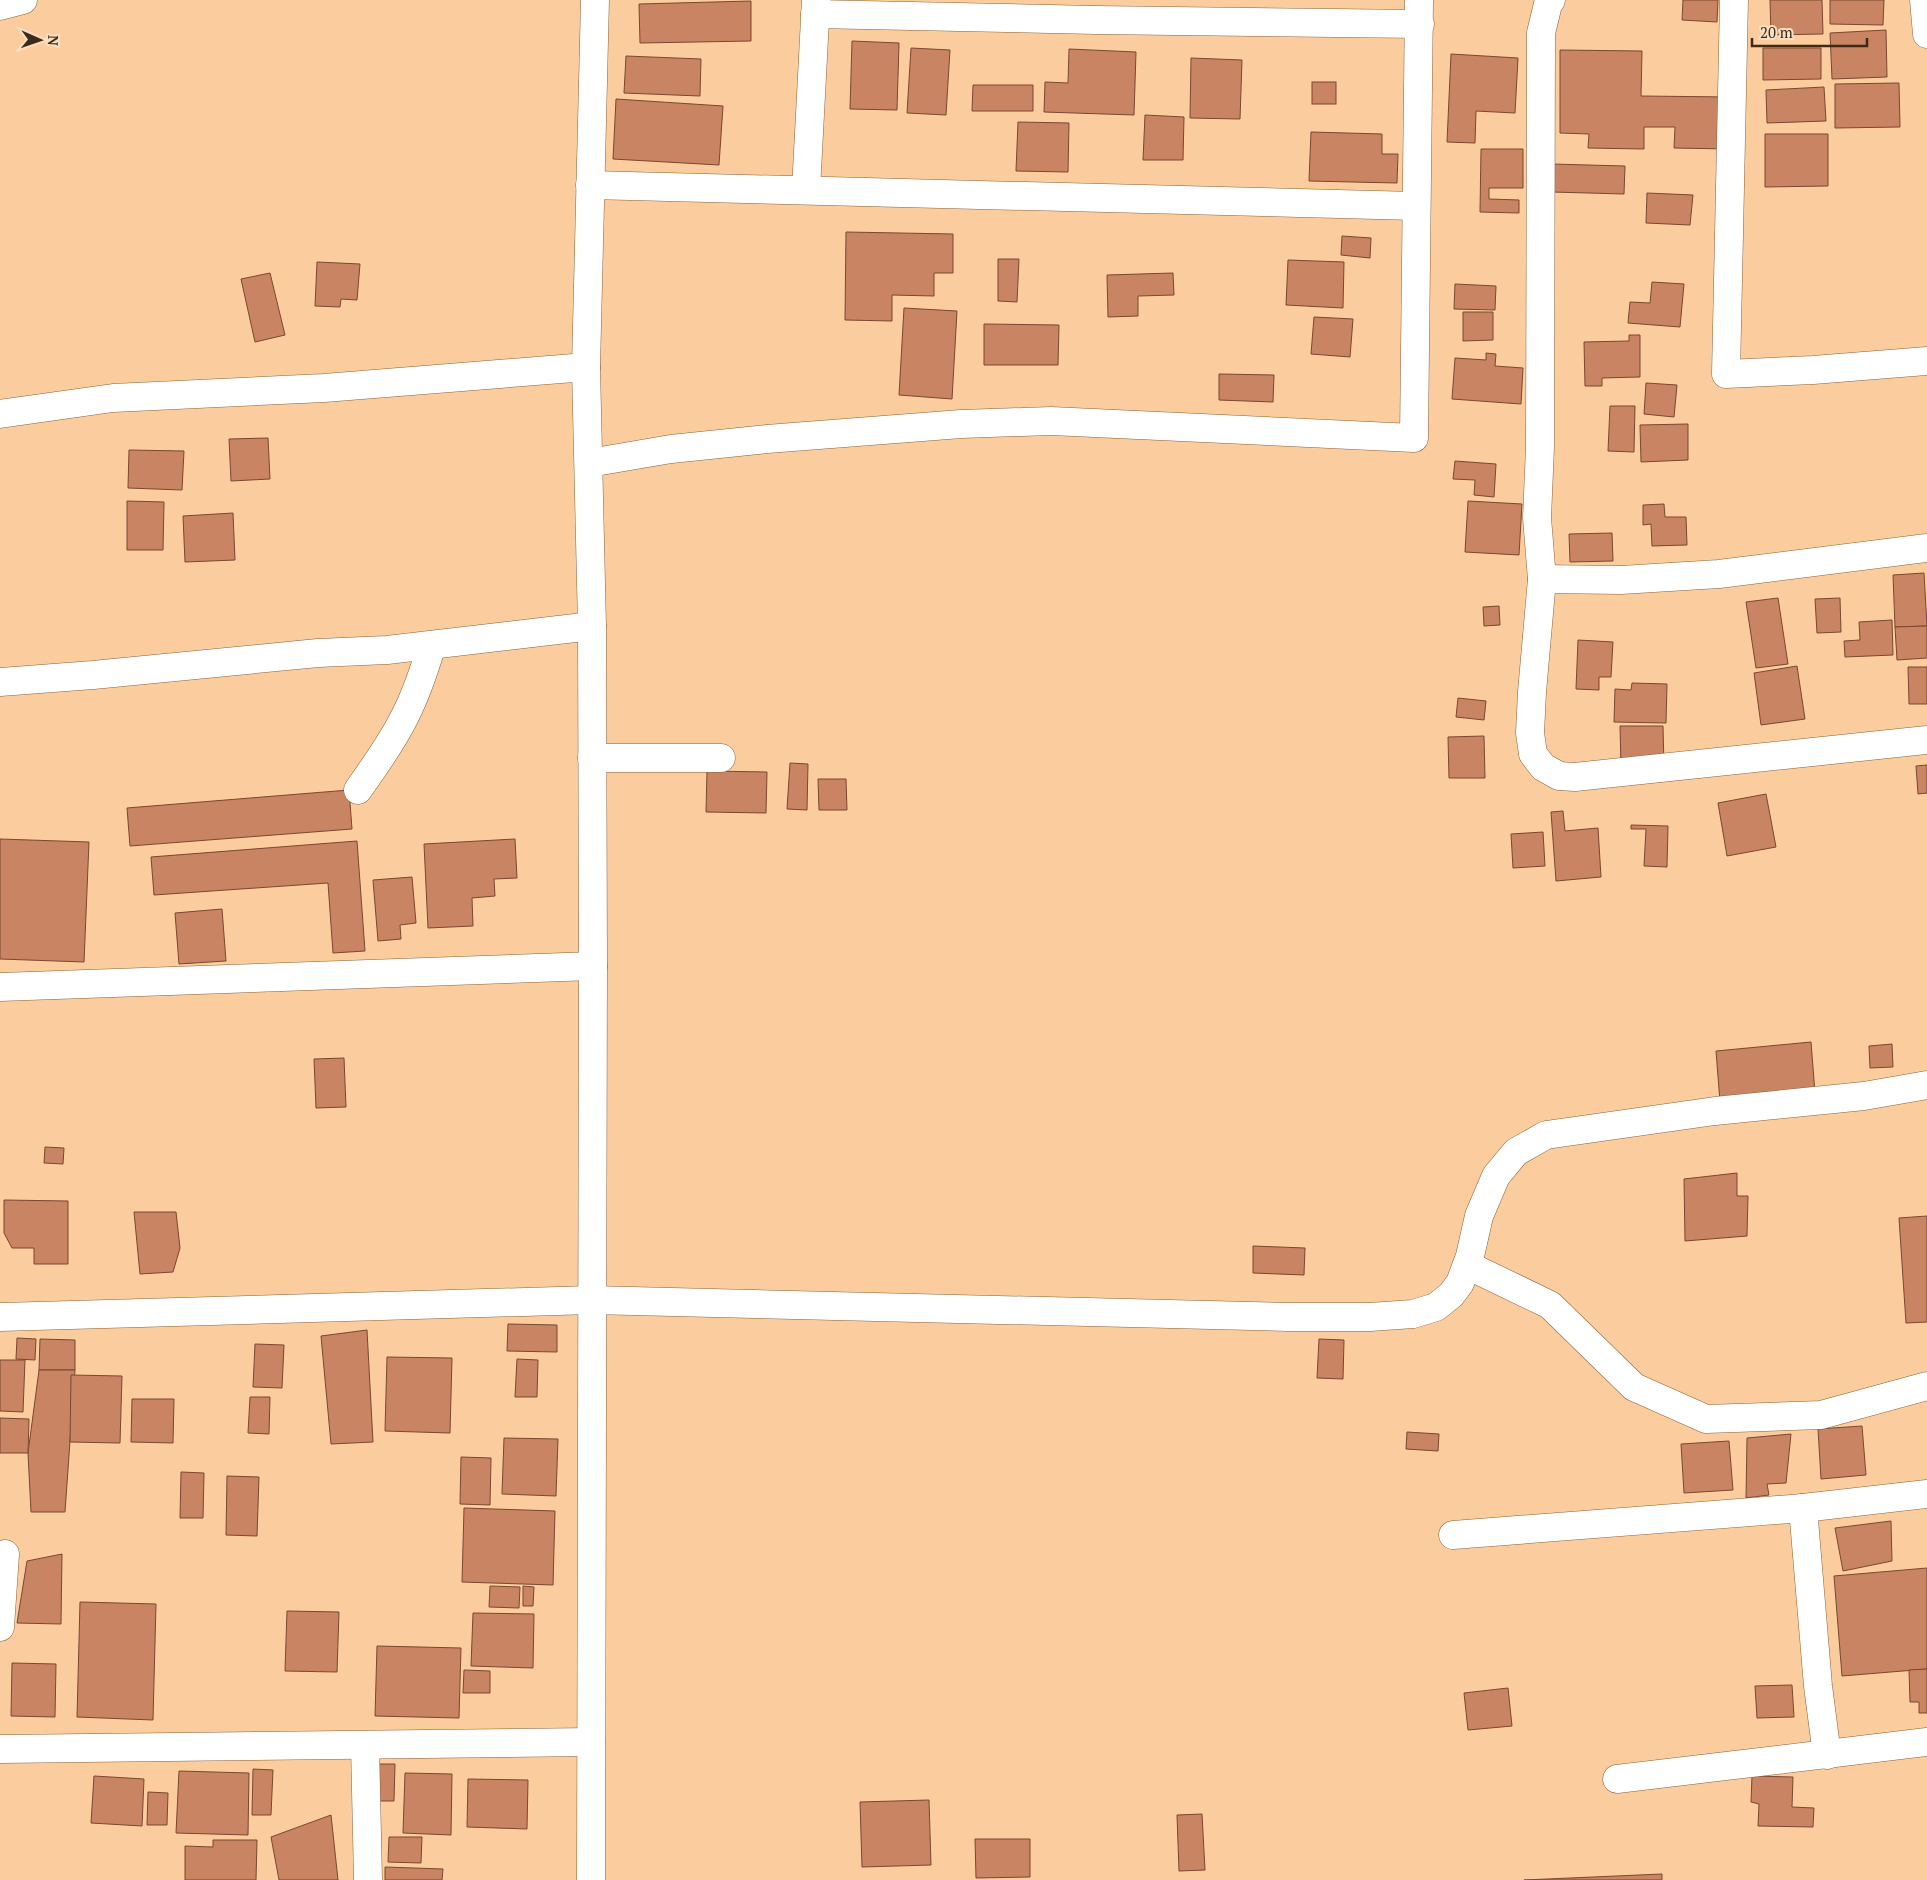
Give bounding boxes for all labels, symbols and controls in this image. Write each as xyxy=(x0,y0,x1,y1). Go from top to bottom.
north arrow xyxy=(15,15,65,65)
scale bar xyxy=(1752,15,1867,47)
text: 20 m xyxy=(1760,22,1793,42)
text: N xyxy=(44,35,63,46)

